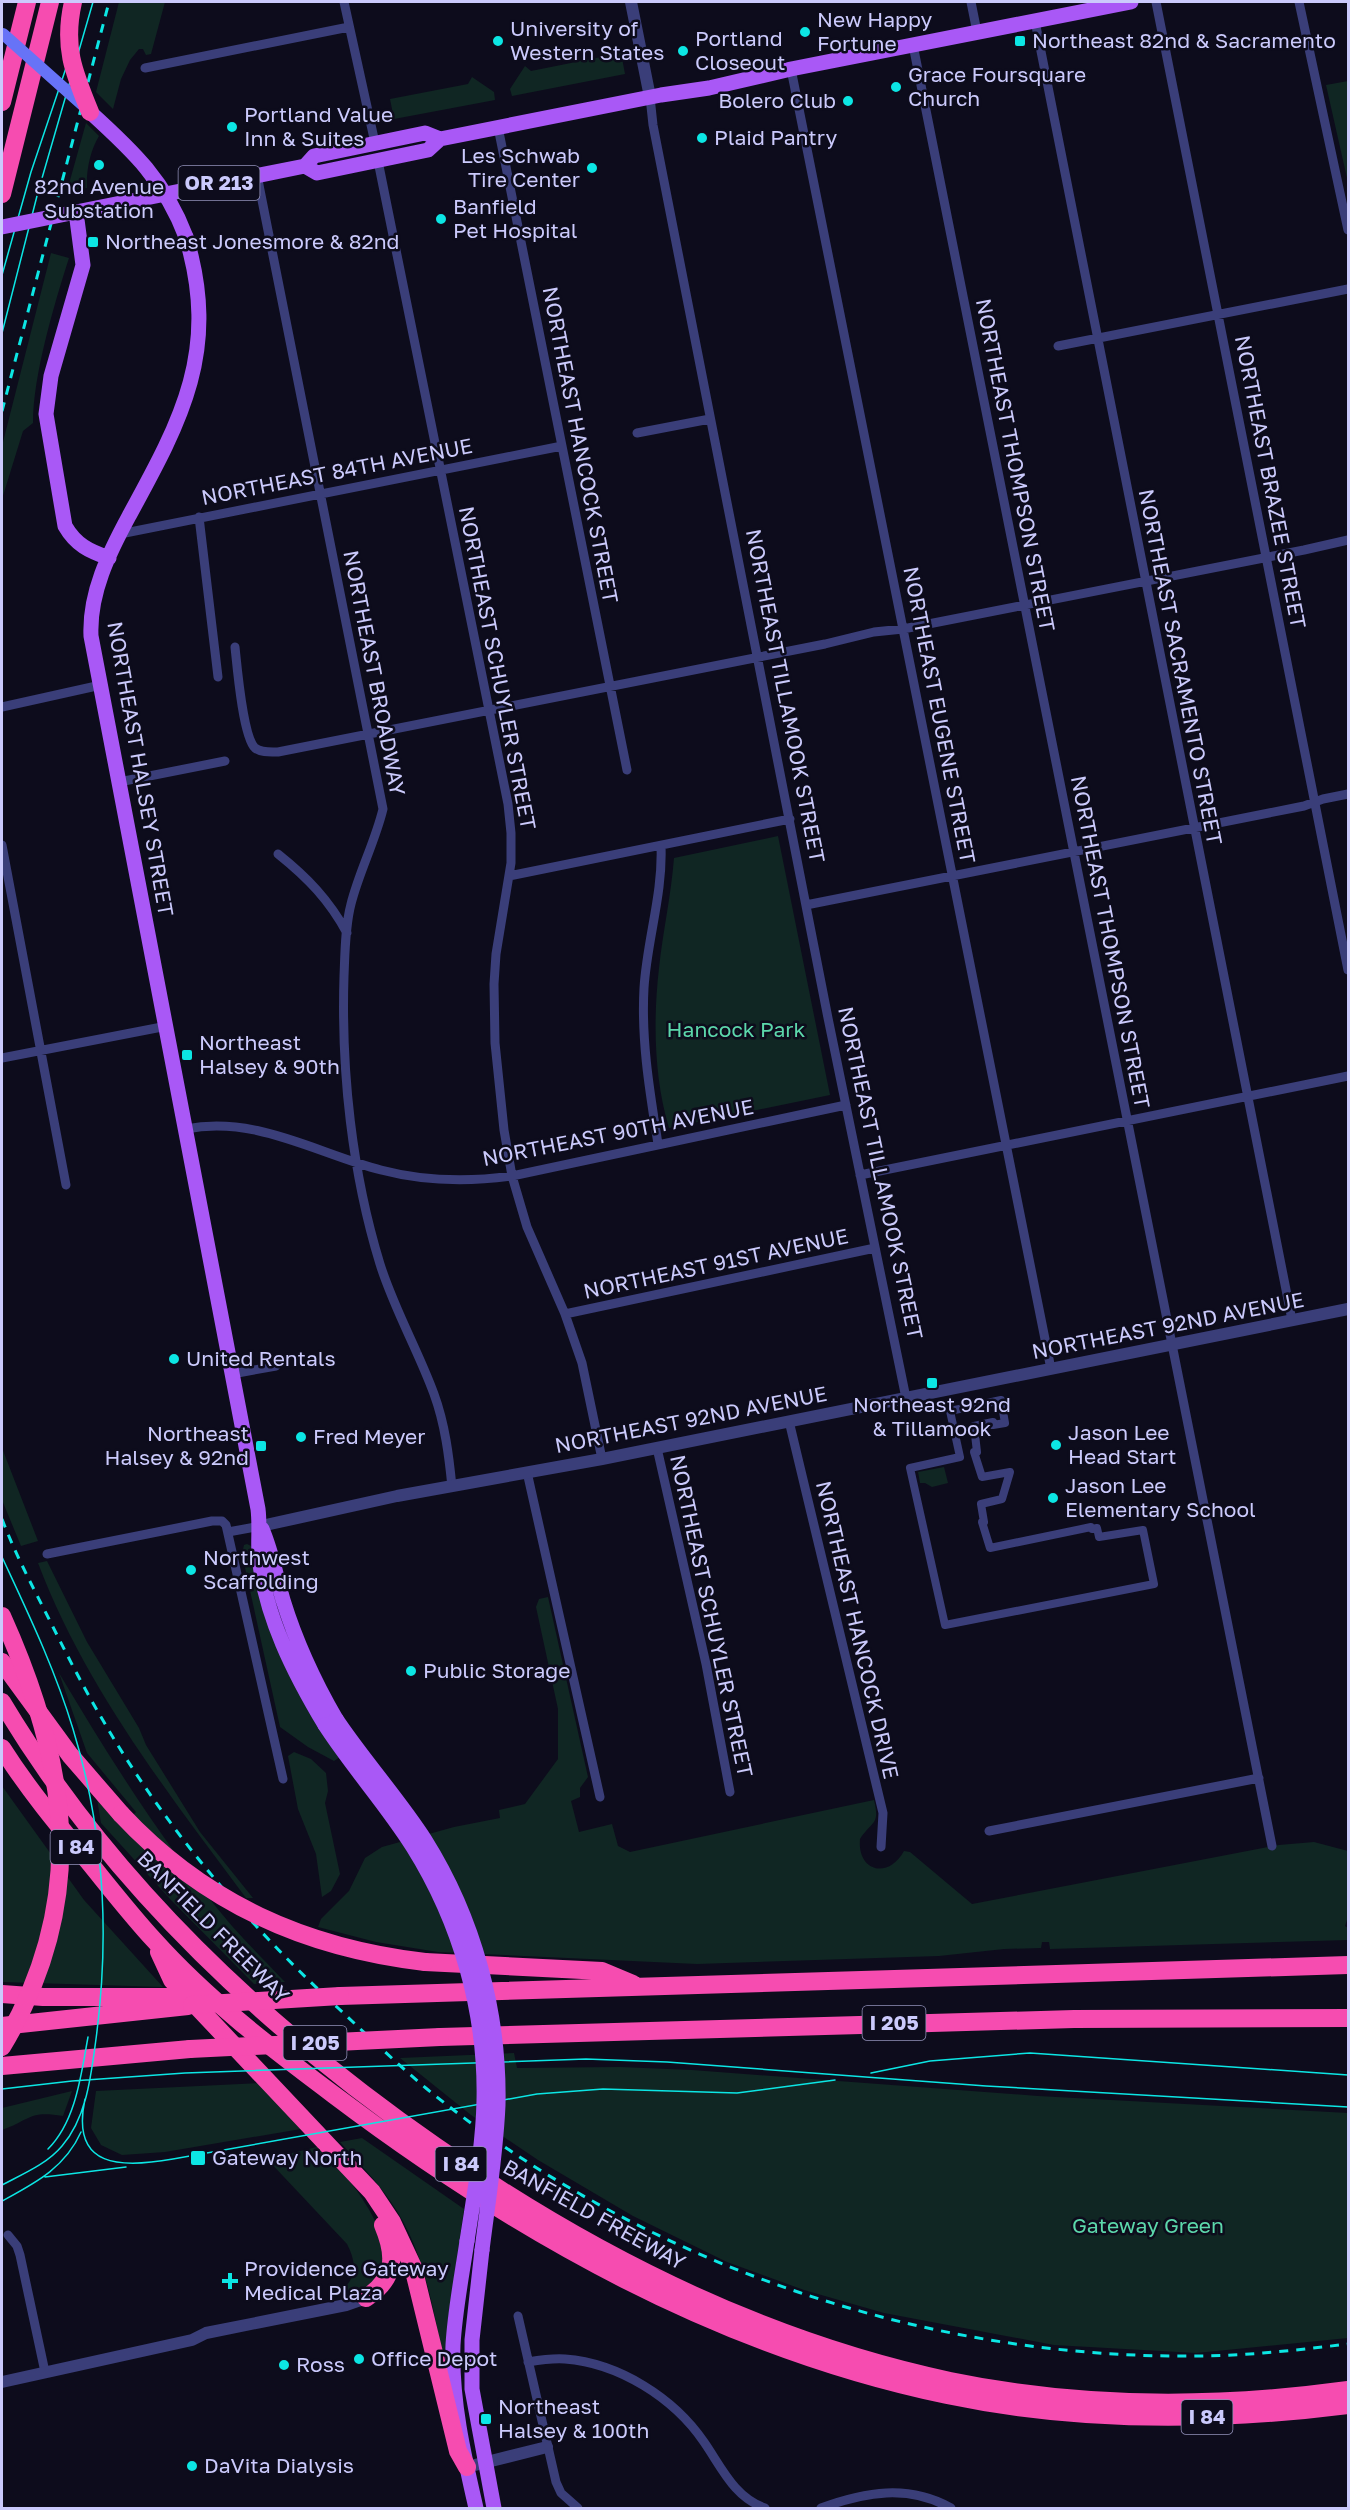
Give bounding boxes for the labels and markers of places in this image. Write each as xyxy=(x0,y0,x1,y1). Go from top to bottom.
place label: New Happy Fortune xyxy=(817,6,932,56)
place label: University of Western States xyxy=(510,15,664,65)
place label: Portland Closeout xyxy=(695,25,785,75)
marker: New Happy Fortune xyxy=(798,25,812,39)
place label: Northeast 82nd & Sacramento xyxy=(1032,27,1336,53)
marker: University of Western States xyxy=(491,34,505,48)
marker: Northeast 82nd & Sacramento xyxy=(1013,34,1027,48)
marker: Portland Closeout xyxy=(676,44,690,58)
place label: Grace Foursquare Church xyxy=(908,61,1086,111)
marker: Grace Foursquare Church xyxy=(889,80,903,94)
place label: Bolero Club xyxy=(718,87,836,113)
marker: Bolero Club xyxy=(841,94,855,108)
place label: Portland Value Inn & Suites xyxy=(244,101,393,151)
marker: Portland Value Inn & Suites xyxy=(225,120,239,134)
place label: Plaid Pantry xyxy=(714,124,837,150)
marker: Plaid Pantry xyxy=(695,131,709,145)
place label: Les Schwab Tire Center xyxy=(461,142,580,192)
marker: 82nd Avenue Substation xyxy=(92,158,106,172)
marker: Les Schwab Tire Center xyxy=(585,161,599,175)
place label: 82nd Avenue Substation xyxy=(34,173,164,223)
place label: Banfield Pet Hospital xyxy=(453,193,578,243)
marker: Banfield Pet Hospital xyxy=(434,212,448,226)
place label: Northeast Jonesmore & 82nd xyxy=(105,228,400,254)
marker: Northeast Jonesmore & 82nd xyxy=(86,235,100,249)
place label: Northeast Halsey & 90th xyxy=(199,1029,340,1079)
marker: Northeast Halsey & 90th xyxy=(180,1048,194,1062)
place label: United Rentals xyxy=(186,1345,336,1371)
marker: United Rentals xyxy=(167,1352,181,1366)
marker: Northeast 92nd & Tillamook xyxy=(925,1376,939,1390)
place label: Northeast 92nd & Tillamook xyxy=(853,1391,1011,1441)
place label: Jason Lee Head Start xyxy=(1068,1419,1176,1469)
place label: Northeast Halsey & 92nd xyxy=(105,1420,249,1470)
place label: Fred Meyer xyxy=(313,1423,425,1449)
marker: Fred Meyer xyxy=(294,1430,308,1444)
marker: Jason Lee Head Start xyxy=(1049,1438,1063,1452)
marker: Northeast Halsey & 92nd xyxy=(254,1439,268,1453)
place label: Jason Lee Elementary School xyxy=(1065,1472,1256,1522)
marker: Jason Lee Elementary School xyxy=(1046,1491,1060,1505)
place label: Northwest Scaffolding xyxy=(203,1544,319,1594)
marker: Northwest Scaffolding xyxy=(184,1563,198,1577)
place label: Public Storage xyxy=(423,1657,570,1683)
marker: Public Storage xyxy=(404,1664,418,1678)
place label: Gateway North xyxy=(212,2144,362,2170)
marker: Gateway North xyxy=(189,2149,207,2167)
place label: Providence Gateway Medical Plaza xyxy=(244,2255,449,2305)
marker: Providence Gateway Medical Plaza xyxy=(221,2272,239,2290)
place label: Office Depot xyxy=(371,2345,497,2371)
place label: Ross xyxy=(296,2351,345,2377)
marker: Office Depot xyxy=(352,2352,366,2366)
marker: Ross xyxy=(277,2358,291,2372)
place label: Northeast Halsey & 100th xyxy=(498,2393,649,2443)
marker: Northeast Halsey & 100th xyxy=(479,2412,493,2426)
place label: DaVita Dialysis xyxy=(204,2452,354,2478)
marker: DaVita Dialysis xyxy=(185,2459,199,2473)

